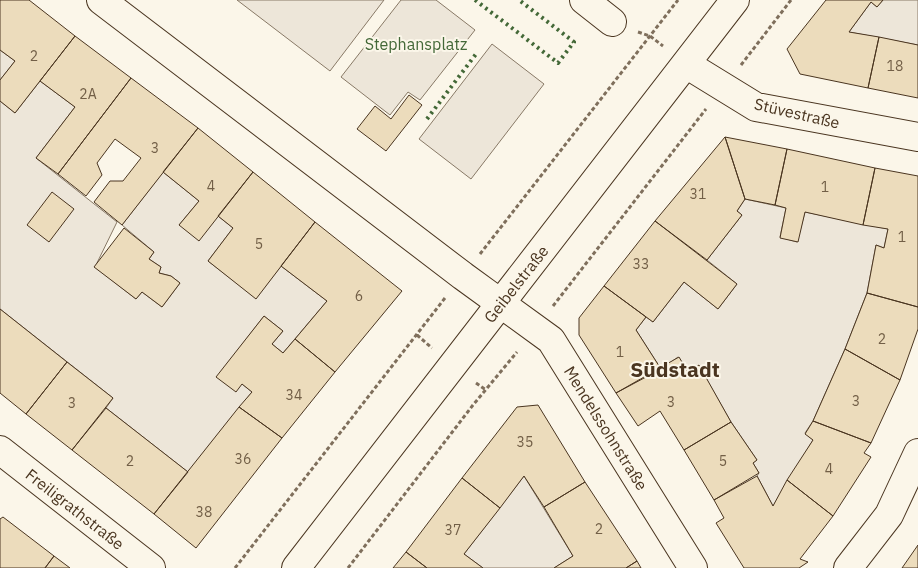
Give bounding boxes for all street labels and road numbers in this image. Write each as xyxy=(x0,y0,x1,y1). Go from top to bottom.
street label: Stüvestraße xyxy=(752,93,842,133)
street label: Geibelstraße xyxy=(479,241,553,327)
street label: Mendelssohnstraße xyxy=(560,362,652,494)
street label: Freiligrathstraße xyxy=(22,464,128,554)

